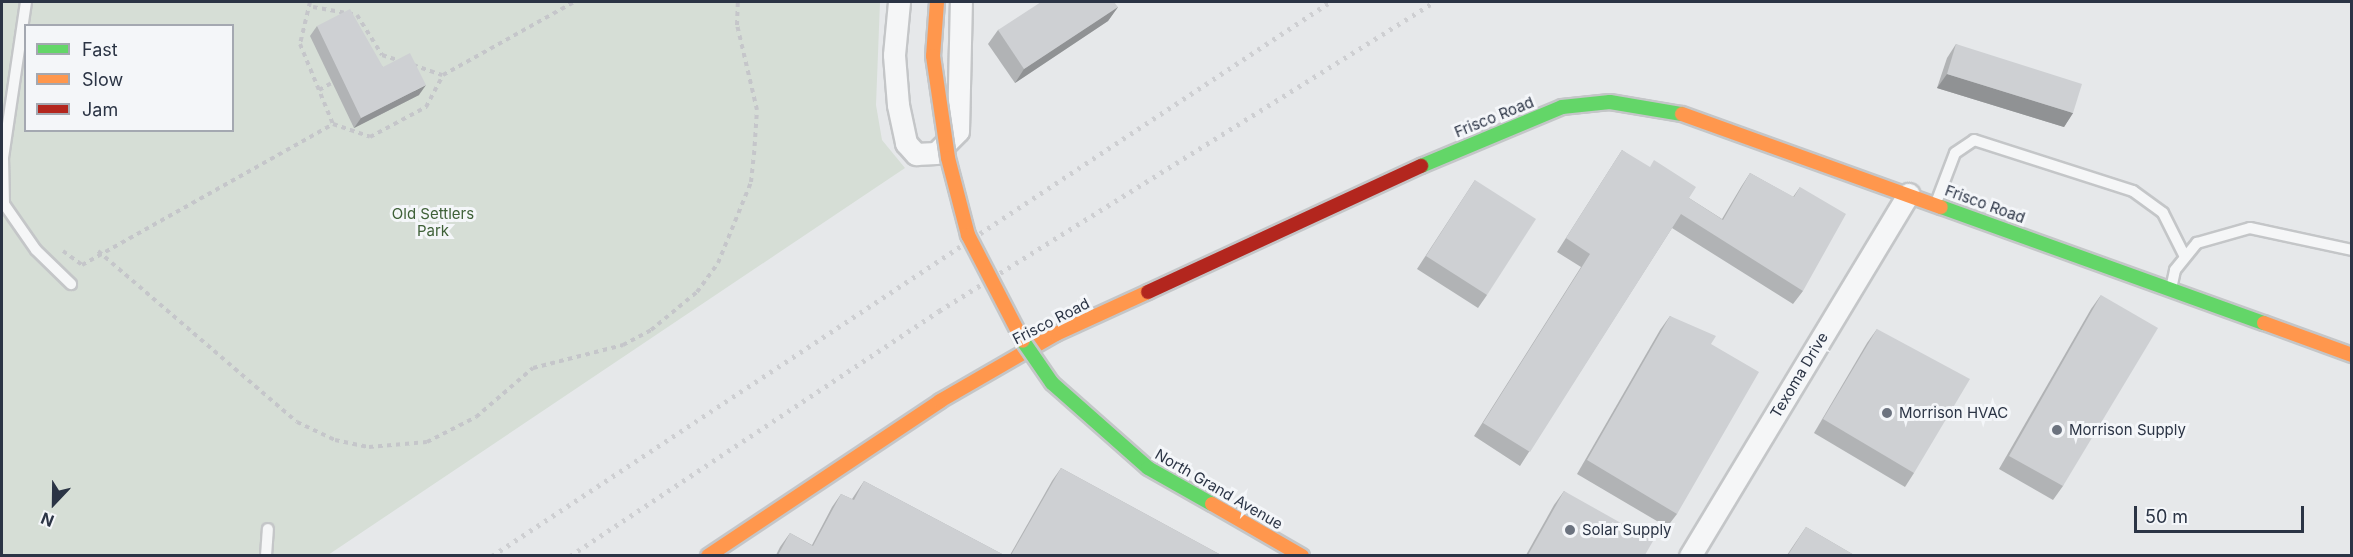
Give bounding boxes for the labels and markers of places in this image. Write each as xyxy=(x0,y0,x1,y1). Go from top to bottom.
place label: Morrison HVAC xyxy=(1899,404,2008,422)
marker: Morrison HVAC xyxy=(1880,406,1894,420)
place label: Morrison Supply xyxy=(2069,421,2186,439)
marker: Morrison Supply xyxy=(2050,423,2064,437)
place label: Solar Supply xyxy=(1582,521,1672,539)
marker: Solar Supply xyxy=(1563,523,1577,537)

